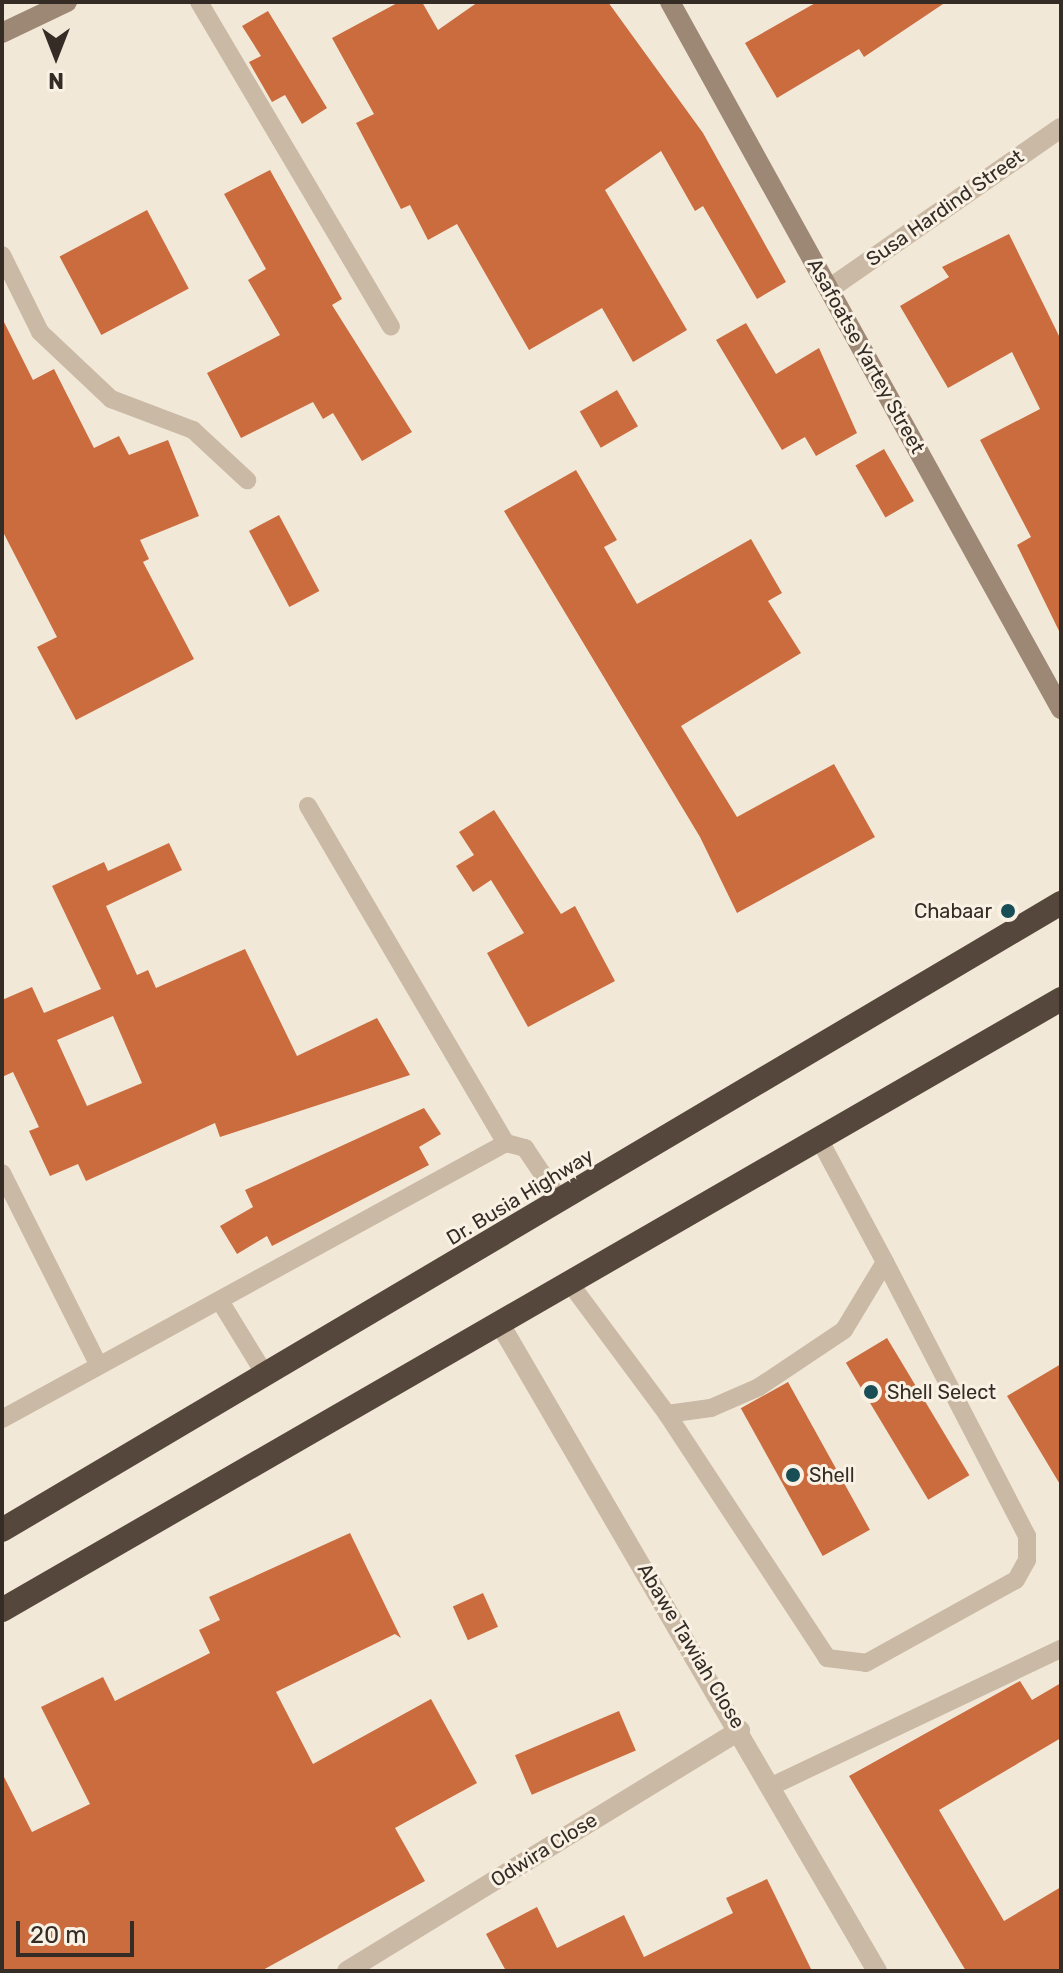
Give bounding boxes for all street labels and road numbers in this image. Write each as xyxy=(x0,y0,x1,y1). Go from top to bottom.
street label: Susa Hardind Street xyxy=(862,145,1028,271)
street label: Asafoatse Yartey Street xyxy=(802,254,930,458)
street label: Dr. Busia Highway xyxy=(442,1144,598,1250)
street label: Abawe Tawiah Close xyxy=(632,1559,750,1733)
street label: Odwira Close xyxy=(486,1808,602,1892)

